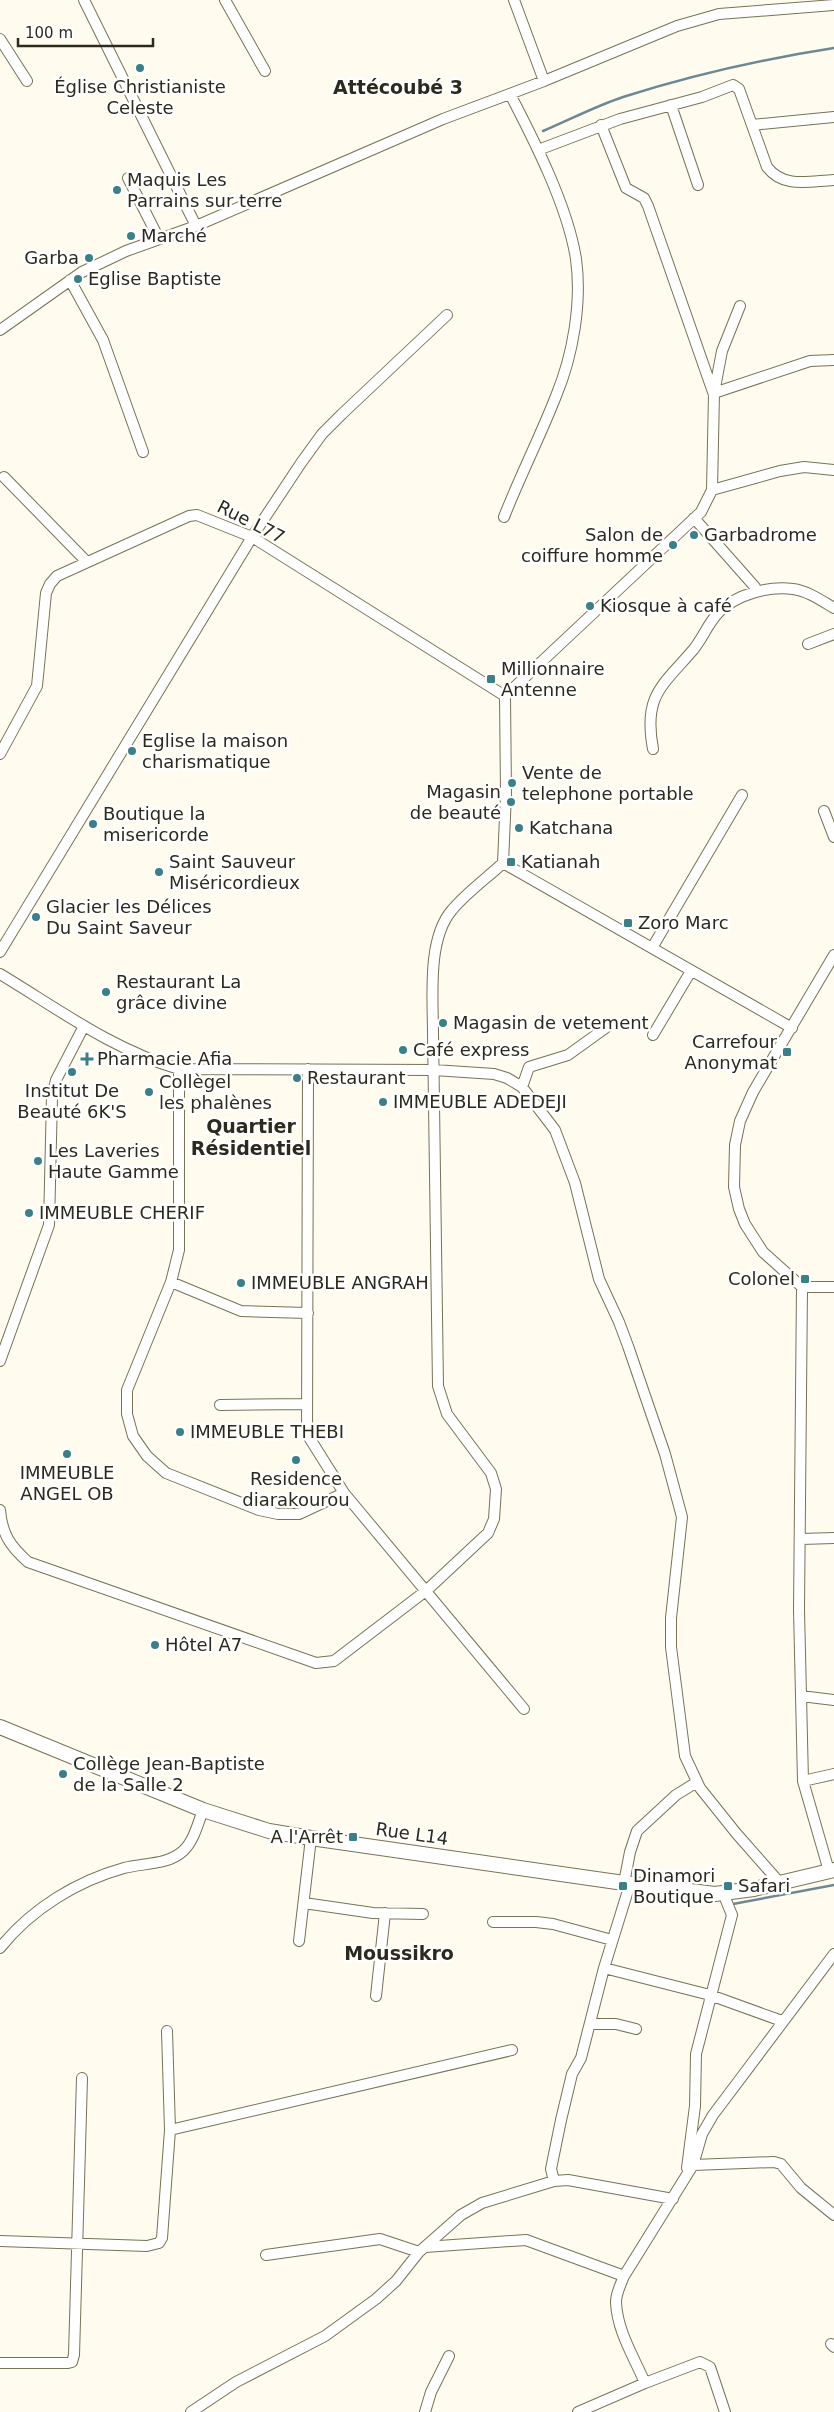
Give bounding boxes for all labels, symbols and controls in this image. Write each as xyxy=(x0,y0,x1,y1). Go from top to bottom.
scale bar xyxy=(18,15,152,47)
text: 100 m xyxy=(25,24,73,42)
marker: Église Christianiste Celeste xyxy=(134,62,146,74)
place label: Église Christianiste Celeste xyxy=(54,76,226,118)
district label: Attécoubé 3 xyxy=(333,76,463,98)
place label: Maquis Les Parrains sur terre xyxy=(127,169,282,211)
marker: Maquis Les Parrains sur terre xyxy=(111,184,123,196)
place label: Marché xyxy=(141,225,207,246)
marker: Marché xyxy=(125,230,137,242)
place label: Garba xyxy=(24,247,79,268)
marker: Garba xyxy=(83,252,95,264)
place label: Eglise Baptiste xyxy=(88,268,221,289)
marker: Eglise Baptiste xyxy=(72,273,84,285)
street label: Rue L77 xyxy=(214,496,288,547)
place label: Salon de coiffure homme xyxy=(521,524,663,566)
place label: Garbadrome xyxy=(704,524,817,545)
marker: Garbadrome xyxy=(688,529,700,541)
marker: Salon de coiffure homme xyxy=(667,539,679,551)
place label: Kiosque à café xyxy=(600,595,732,616)
marker: Kiosque à café xyxy=(584,600,596,612)
place label: Millionnaire Antenne xyxy=(501,658,604,700)
marker: Millionnaire Antenne xyxy=(485,673,497,685)
place label: Eglise la maison charismatique xyxy=(142,730,288,772)
marker: Eglise la maison charismatique xyxy=(126,745,138,757)
place label: Vente de telephone portable xyxy=(522,762,694,804)
marker: Vente de telephone portable xyxy=(506,777,518,789)
place label: Magasin de beauté xyxy=(410,781,501,823)
marker: Magasin de beauté xyxy=(505,796,517,808)
place label: Boutique la misericorde xyxy=(103,803,209,845)
place label: Katchana xyxy=(529,817,613,838)
marker: Boutique la misericorde xyxy=(87,818,99,830)
marker: Katchana xyxy=(513,822,525,834)
place label: Saint Sauveur Miséricordieux xyxy=(169,851,300,893)
place label: Katianah xyxy=(521,851,600,872)
marker: Katianah xyxy=(505,856,517,868)
marker: Saint Sauveur Miséricordieux xyxy=(153,866,165,878)
place label: Glacier les Délices Du Saint Saveur xyxy=(46,896,212,938)
marker: Glacier les Délices Du Saint Saveur xyxy=(30,911,42,923)
place label: Zoro Marc xyxy=(638,912,729,933)
marker: Zoro Marc xyxy=(622,917,634,929)
place label: Restaurant La grâce divine xyxy=(116,971,241,1013)
marker: Restaurant La grâce divine xyxy=(100,986,112,998)
place label: Magasin de vetement xyxy=(453,1012,649,1033)
marker: Magasin de vetement xyxy=(437,1017,449,1029)
place label: Carrefour Anonymat xyxy=(685,1031,778,1073)
place label: Café express xyxy=(413,1039,529,1060)
marker: Café express xyxy=(397,1044,409,1056)
marker: Carrefour Anonymat xyxy=(781,1046,793,1058)
place label: Pharmacie Afia xyxy=(97,1048,232,1069)
marker: Pharmacie Afia xyxy=(81,1053,93,1065)
marker: Institut De Beauté 6K'S xyxy=(66,1066,78,1078)
place label: Restaurant xyxy=(307,1067,406,1088)
place label: Collègel les phalènes xyxy=(159,1071,272,1113)
marker: Restaurant xyxy=(291,1072,303,1084)
place label: Institut De Beauté 6K'S xyxy=(17,1080,127,1122)
marker: Collègel les phalènes xyxy=(143,1086,155,1098)
place label: IMMEUBLE ADEDEJI xyxy=(393,1091,567,1112)
marker: IMMEUBLE ADEDEJI xyxy=(377,1096,389,1108)
district label: Quartier Résidentiel xyxy=(191,1115,311,1159)
place label: Les Laveries Haute Gamme xyxy=(48,1140,179,1182)
marker: Les Laveries Haute Gamme xyxy=(32,1155,44,1167)
place label: IMMEUBLE CHERIF xyxy=(39,1202,205,1223)
marker: IMMEUBLE CHERIF xyxy=(23,1207,35,1219)
place label: Colonel xyxy=(728,1268,795,1289)
place label: IMMEUBLE ANGRAH xyxy=(251,1272,429,1293)
marker: Colonel xyxy=(799,1273,811,1285)
marker: IMMEUBLE ANGRAH xyxy=(235,1277,247,1289)
place label: IMMEUBLE THEBI xyxy=(190,1421,344,1442)
marker: IMMEUBLE THEBI xyxy=(174,1426,186,1438)
marker: IMMEUBLE ANGEL OB xyxy=(61,1448,73,1460)
marker: Residence diarakourou xyxy=(290,1454,302,1466)
place label: IMMEUBLE ANGEL OB xyxy=(20,1462,114,1504)
place label: Residence diarakourou xyxy=(242,1468,350,1510)
place label: Hôtel A7 xyxy=(165,1634,242,1655)
marker: Hôtel A7 xyxy=(149,1639,161,1651)
place label: Collège Jean-Baptiste de la Salle 2 xyxy=(73,1753,265,1795)
marker: Collège Jean-Baptiste de la Salle 2 xyxy=(57,1768,69,1780)
street label: Rue L14 xyxy=(375,1818,450,1849)
place label: A l'Arrêt xyxy=(270,1826,343,1847)
marker: A l'Arrêt xyxy=(347,1831,359,1843)
place label: Dinamori Boutique xyxy=(633,1865,715,1907)
place label: Safari xyxy=(738,1875,790,1896)
marker: Dinamori Boutique xyxy=(617,1880,629,1892)
marker: Safari xyxy=(722,1880,734,1892)
district label: Moussikro xyxy=(344,1942,454,1964)

